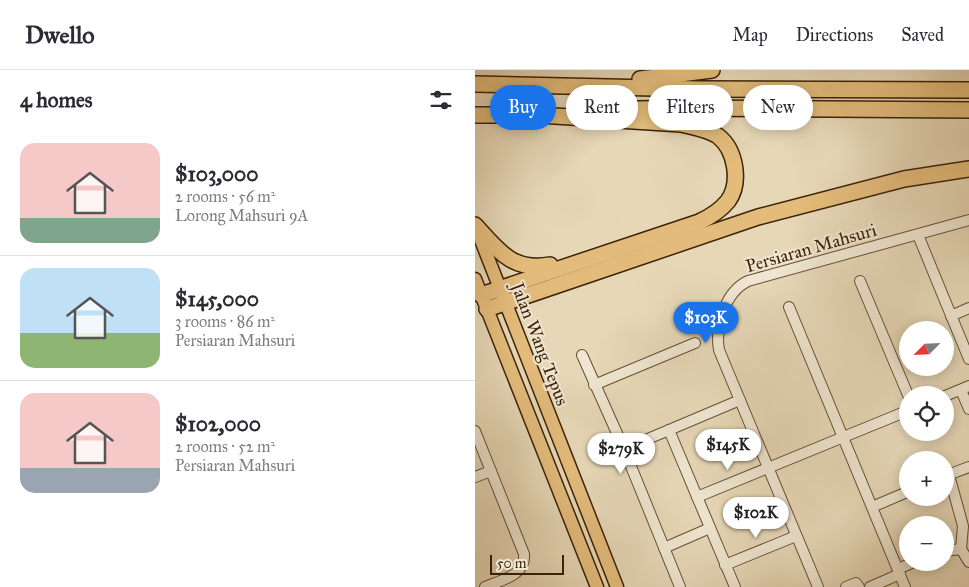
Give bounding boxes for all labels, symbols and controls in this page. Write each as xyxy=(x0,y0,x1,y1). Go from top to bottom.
text: Dwello xyxy=(25,20,95,50)
text: Map xyxy=(732,24,768,46)
text: Directions xyxy=(796,24,873,46)
text: Saved xyxy=(901,24,944,46)
chip: Buy xyxy=(490,85,556,130)
chip: Rent xyxy=(566,85,638,130)
chip: Filters xyxy=(648,85,733,130)
chip: New xyxy=(743,85,813,130)
icon: filters xyxy=(427,86,455,114)
text: 4 homes xyxy=(20,87,92,113)
text: $103,000 xyxy=(175,161,259,187)
icon: home xyxy=(60,163,120,223)
text: 2 rooms · 56 m² xyxy=(175,187,275,206)
text: Lorong Mahsuri 9A xyxy=(175,206,308,225)
street label: Persiaran Mahsuri xyxy=(743,219,879,277)
street label: Jalan Wang Tepus xyxy=(505,278,574,409)
text: $145,000 xyxy=(175,286,259,312)
icon: home xyxy=(60,288,120,348)
pin: $103K xyxy=(671,302,741,344)
text: $103K xyxy=(685,308,727,327)
text: 3 rooms · 86 m² xyxy=(175,312,275,331)
north arrow xyxy=(899,321,954,376)
map controls xyxy=(899,321,954,571)
text: Persiaran Mahsuri xyxy=(175,331,295,350)
button: locate xyxy=(899,386,954,441)
text: $102,000 xyxy=(175,411,261,437)
icon: home xyxy=(60,413,120,473)
pin: $145K xyxy=(693,428,763,471)
pin: $279K xyxy=(586,432,656,475)
text: $145K xyxy=(706,435,750,454)
text: 2 rooms · 52 m² xyxy=(175,437,275,456)
text: $279K xyxy=(598,439,644,458)
button: + xyxy=(899,451,954,506)
text: Persiaran Mahsuri xyxy=(175,456,295,475)
pin: $102K xyxy=(721,496,791,539)
text: $102K xyxy=(734,503,778,522)
button: − xyxy=(899,516,954,571)
scale bar xyxy=(490,552,564,575)
text: 50 m xyxy=(497,555,526,572)

